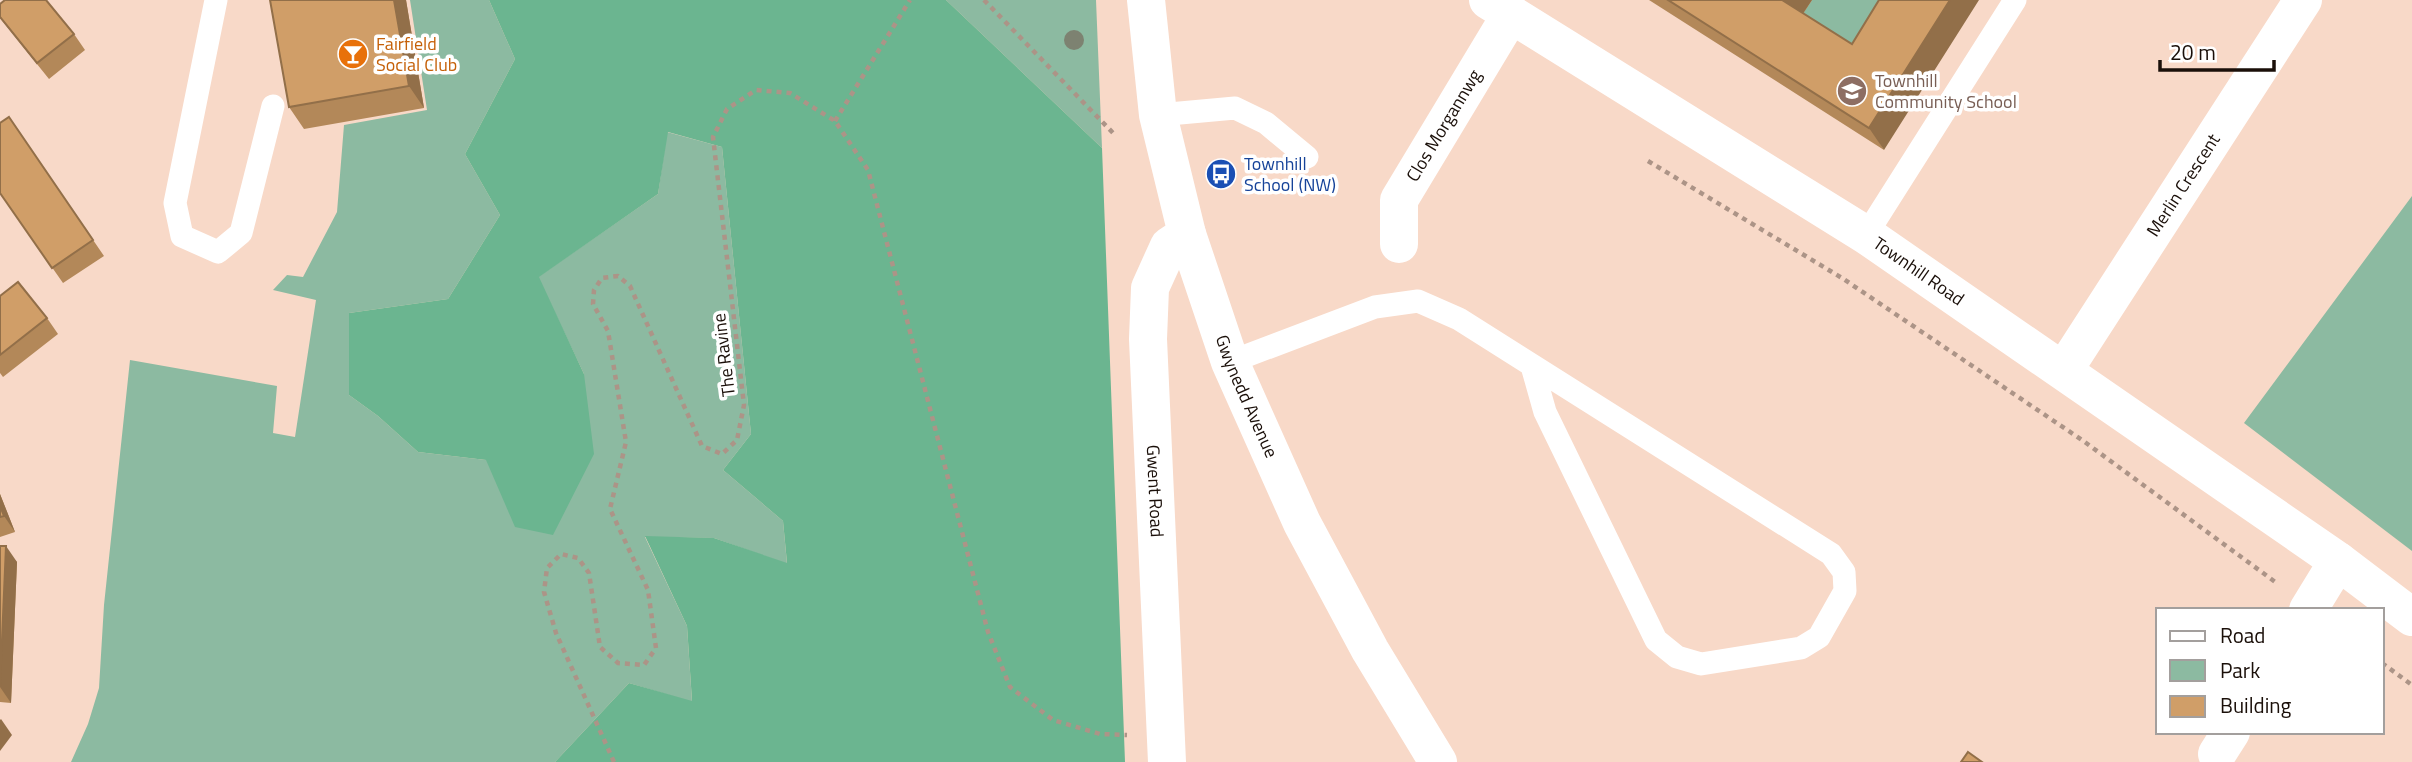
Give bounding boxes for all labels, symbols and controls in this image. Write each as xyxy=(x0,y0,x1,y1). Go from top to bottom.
scale bar xyxy=(2160,28,2274,72)
place label: Fairfield Social Club xyxy=(376,30,457,78)
text: 20 m xyxy=(2170,36,2216,68)
bar icon: Fairfield Social Club xyxy=(336,37,370,71)
street label: Clos Morgannwg xyxy=(1399,64,1488,187)
place label: Townhill Community School xyxy=(1875,67,2017,115)
school or university icon: Townhill Community School xyxy=(1835,74,1869,108)
street label: Merlin Crescent xyxy=(2140,127,2227,242)
place label: Townhill School (NW) xyxy=(1244,150,1336,198)
bus stop icon: Townhill School (NW) xyxy=(1204,157,1238,191)
street label: Townhill Road xyxy=(1868,230,1970,312)
street label: The Ravine xyxy=(705,312,742,398)
street label: Gwynedd Avenue xyxy=(1209,331,1285,462)
street label: Gwent Road xyxy=(1140,444,1171,538)
legend xyxy=(2156,608,2384,734)
text: Road xyxy=(2220,619,2265,651)
text: Park xyxy=(2220,654,2260,686)
text: Building xyxy=(2220,689,2292,721)

